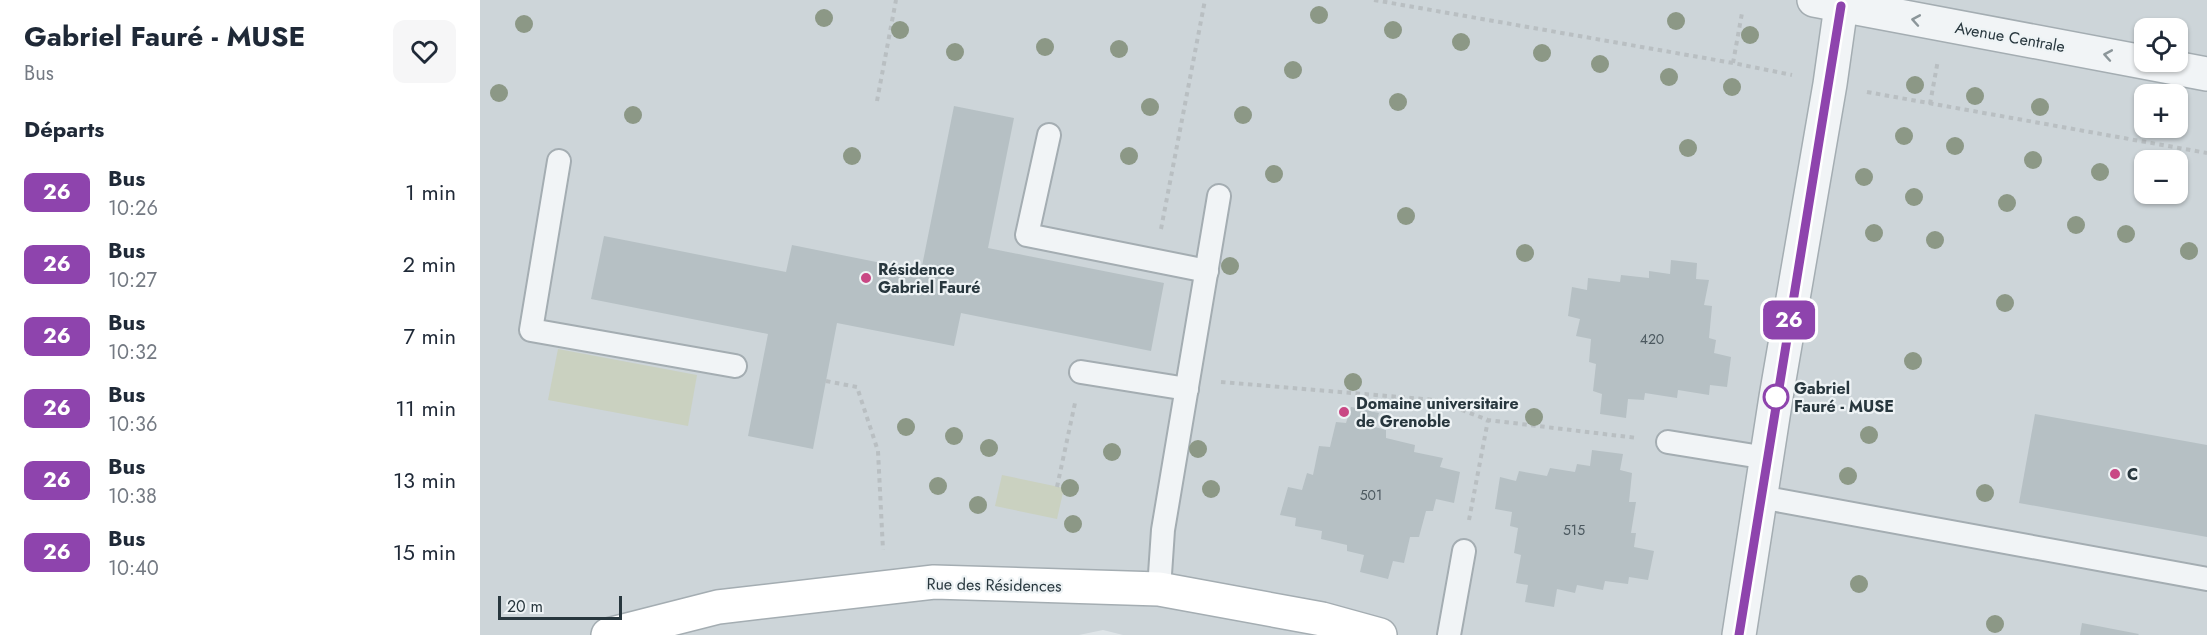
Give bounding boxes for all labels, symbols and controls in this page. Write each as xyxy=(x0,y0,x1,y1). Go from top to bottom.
one-way arrow xyxy=(1912,14,1922,27)
text: Gabriel Fauré - MUSE xyxy=(24,16,305,57)
street label: Avenue Centrale xyxy=(1953,16,2067,58)
map controls xyxy=(2134,18,2188,204)
button: locate xyxy=(2134,18,2188,72)
button: heart xyxy=(393,20,456,83)
one-way arrow xyxy=(2104,49,2114,62)
text: Bus xyxy=(24,59,54,88)
button: + xyxy=(2134,84,2188,138)
text: Départs xyxy=(24,113,104,145)
button: − xyxy=(2134,150,2188,204)
text: Bus xyxy=(108,162,145,194)
text: 1 min xyxy=(405,176,456,208)
text: 26 xyxy=(43,177,71,207)
text: 10:26 xyxy=(108,194,158,223)
text: Bus xyxy=(108,234,145,266)
text: 2 min xyxy=(402,248,456,280)
text: 26 xyxy=(43,249,71,279)
place label: Résidence Gabriel Fauré xyxy=(878,258,981,299)
text: 10:27 xyxy=(108,266,157,295)
marker: Résidence Gabriel Fauré xyxy=(859,271,873,285)
line badge: 26 xyxy=(1762,300,1816,340)
text: 26 xyxy=(1775,305,1803,335)
text: Bus xyxy=(108,306,145,338)
text: 7 min xyxy=(403,320,456,352)
text: 26 xyxy=(43,321,71,351)
house number: 420 xyxy=(1640,329,1664,349)
text: 10:32 xyxy=(108,338,157,367)
place label: Gabriel Fauré - MUSE xyxy=(1794,377,1894,418)
text: Bus xyxy=(108,378,145,410)
marker: Gabriel Fauré - MUSE xyxy=(1763,384,1789,410)
text: 11 min xyxy=(395,392,456,424)
place label: Domaine universitaire de Grenoble xyxy=(1356,392,1519,433)
text: 26 xyxy=(43,393,71,423)
marker: Domaine universitaire de Grenoble xyxy=(1337,405,1351,419)
text: 10:36 xyxy=(108,410,157,439)
text: Bus xyxy=(108,450,145,482)
place label: C xyxy=(2127,463,2138,486)
text: 13 min xyxy=(393,464,456,496)
text: 26 xyxy=(43,465,71,495)
marker: C xyxy=(2108,467,2122,481)
text: 10:38 xyxy=(108,482,157,511)
house number: 501 xyxy=(1360,485,1382,505)
house number: 515 xyxy=(1563,520,1585,540)
text: Bus xyxy=(108,522,145,554)
text: 15 min xyxy=(393,536,456,568)
text: 26 xyxy=(43,537,71,567)
text: 10:40 xyxy=(108,554,159,583)
street label: Rue des Résidences xyxy=(926,572,1062,598)
scale bar xyxy=(498,593,622,620)
text: 20 m xyxy=(507,595,543,618)

